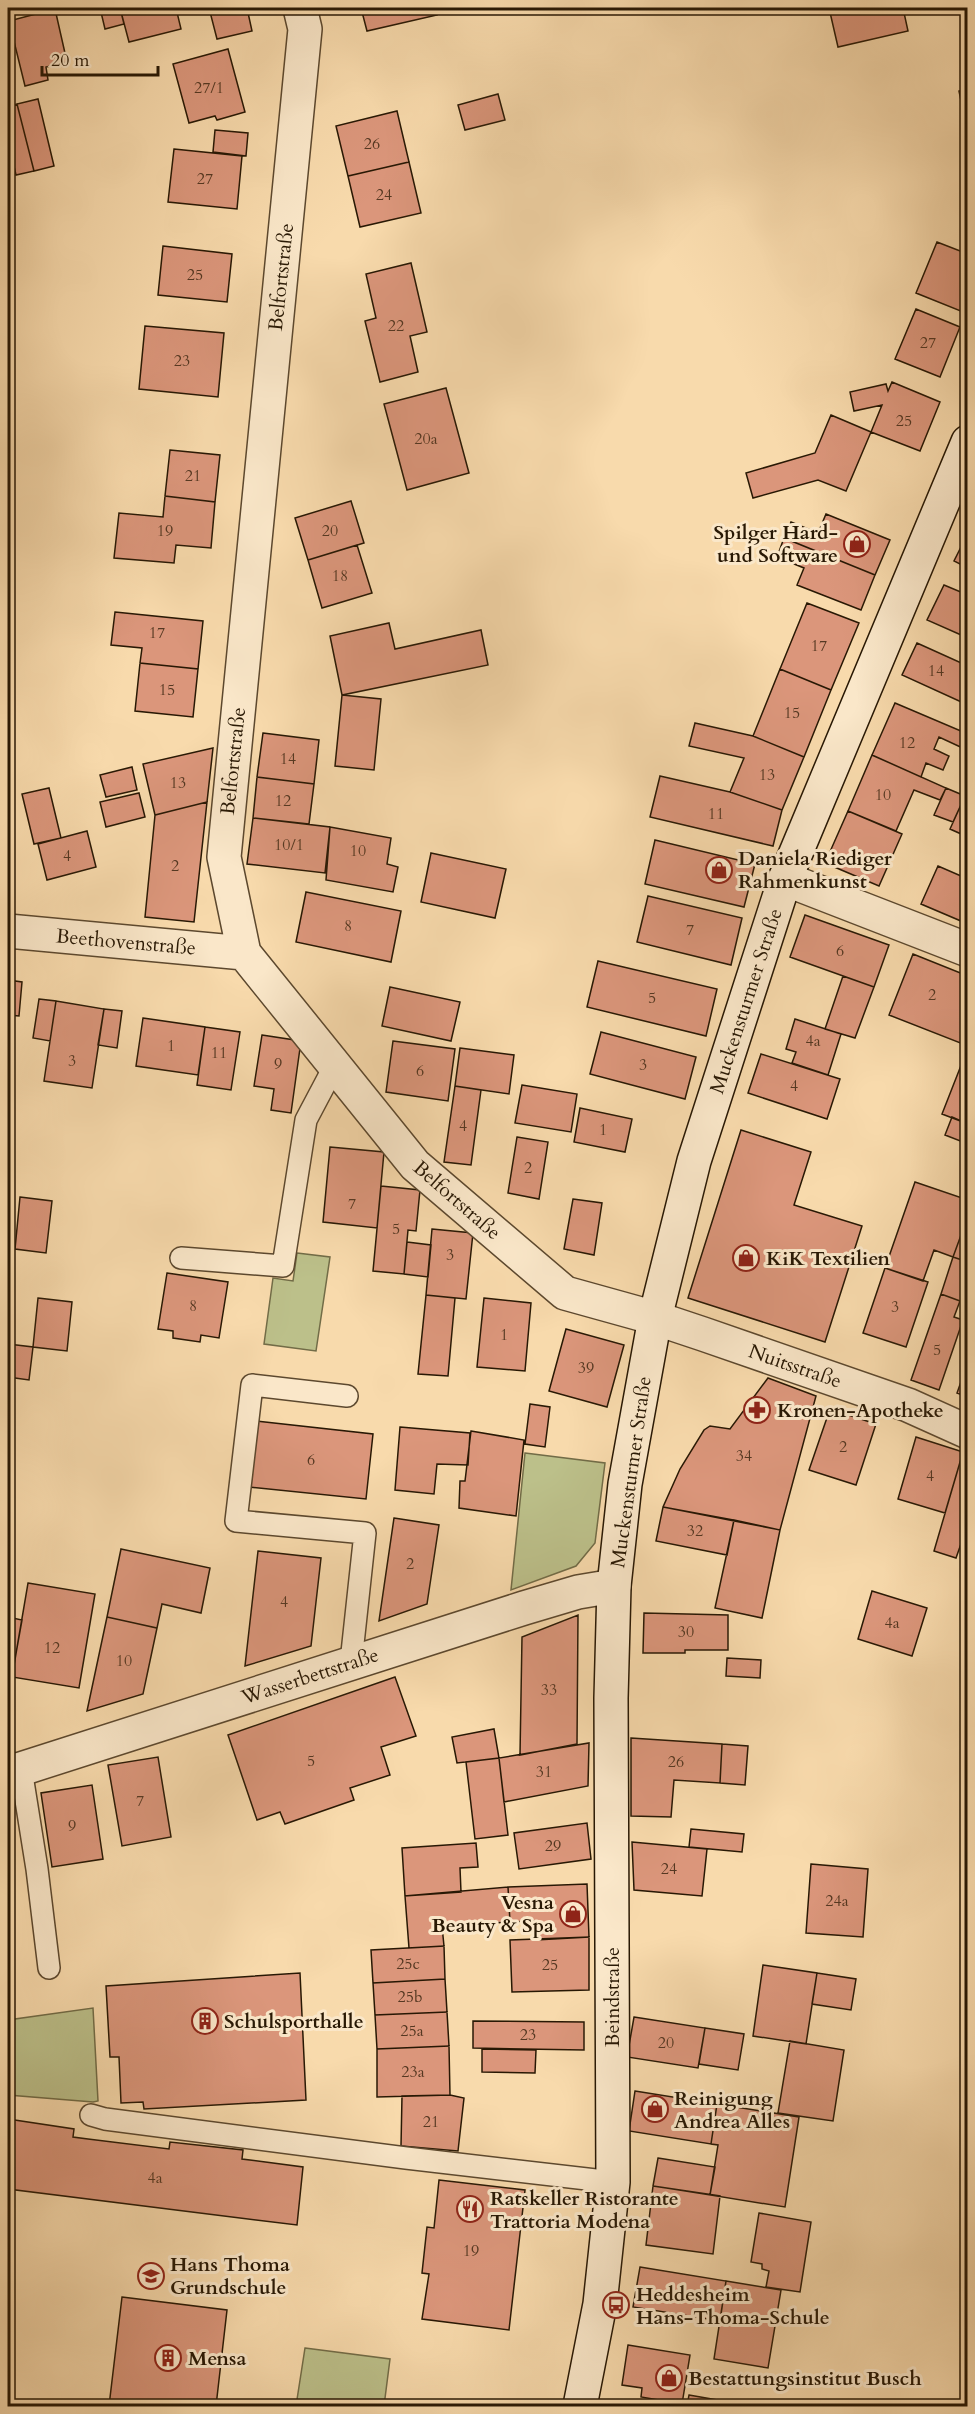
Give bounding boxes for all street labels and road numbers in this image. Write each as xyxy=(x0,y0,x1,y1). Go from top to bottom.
street label: Belfortstraße xyxy=(262,222,300,332)
street label: Belfortstraße xyxy=(214,706,252,816)
street label: Muckensturmer Straße xyxy=(703,905,789,1097)
street label: Beethovenstraße xyxy=(55,922,197,962)
street label: Belfortstraße xyxy=(407,1154,507,1246)
street label: Nuitsstraße xyxy=(745,1338,845,1394)
street label: Muckensturmer Straße xyxy=(604,1374,658,1570)
street label: Wasserbettstraße xyxy=(237,1641,382,1711)
street label: Beindstraße xyxy=(599,1947,626,2047)

